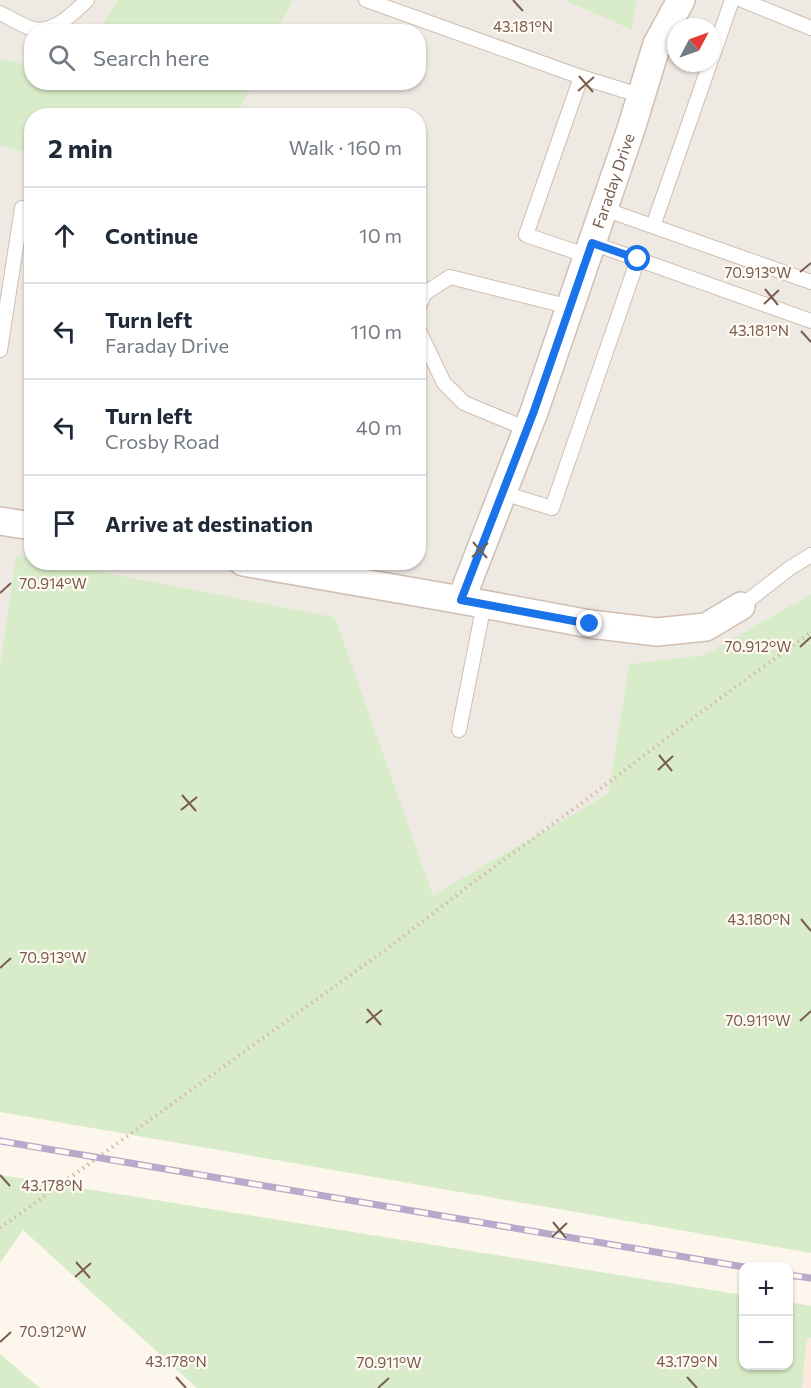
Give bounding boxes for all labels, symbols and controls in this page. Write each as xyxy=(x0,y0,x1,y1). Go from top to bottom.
text: 43.181°N xyxy=(493,17,553,35)
north arrow xyxy=(667,18,721,72)
search box xyxy=(24,24,426,90)
icon: search xyxy=(45,41,78,74)
text: Search here xyxy=(93,44,209,71)
street label: Faraday Drive xyxy=(588,131,638,231)
text: 2 min xyxy=(48,132,113,163)
text: Walk · 160 m xyxy=(289,135,402,159)
icon: ahead xyxy=(48,219,81,252)
text: Continue xyxy=(105,222,198,249)
text: 10 m xyxy=(359,223,402,247)
route start xyxy=(624,245,650,271)
text: 70.913°W xyxy=(724,263,792,281)
text: Turn left xyxy=(105,306,192,333)
icon: left xyxy=(48,315,81,348)
text: 110 m xyxy=(351,319,402,343)
text: 43.181°N xyxy=(729,321,789,339)
text: Faraday Drive xyxy=(105,333,229,357)
text: Turn left xyxy=(105,402,192,429)
icon: left xyxy=(48,411,81,444)
text: 40 m xyxy=(356,415,402,439)
text: Crosby Road xyxy=(105,429,220,453)
icon: arrive xyxy=(48,507,81,540)
text: Arrive at destination xyxy=(105,510,313,537)
text: 70.914°W xyxy=(19,574,87,592)
route end xyxy=(576,610,602,636)
text: 70.912°W xyxy=(724,637,792,655)
text: 43.180°N xyxy=(727,910,791,928)
text: 70.913°W xyxy=(19,948,87,966)
text: 70.911°W xyxy=(725,1011,791,1029)
text: 43.178°N xyxy=(21,1176,83,1194)
map controls xyxy=(739,1262,793,1370)
button: + xyxy=(739,1262,793,1316)
button: − xyxy=(739,1316,793,1370)
text: 70.912°W xyxy=(19,1322,87,1340)
text: 43.178°N xyxy=(145,1352,207,1370)
text: 43.179°N xyxy=(656,1352,718,1370)
text: 70.911°W xyxy=(356,1353,422,1371)

